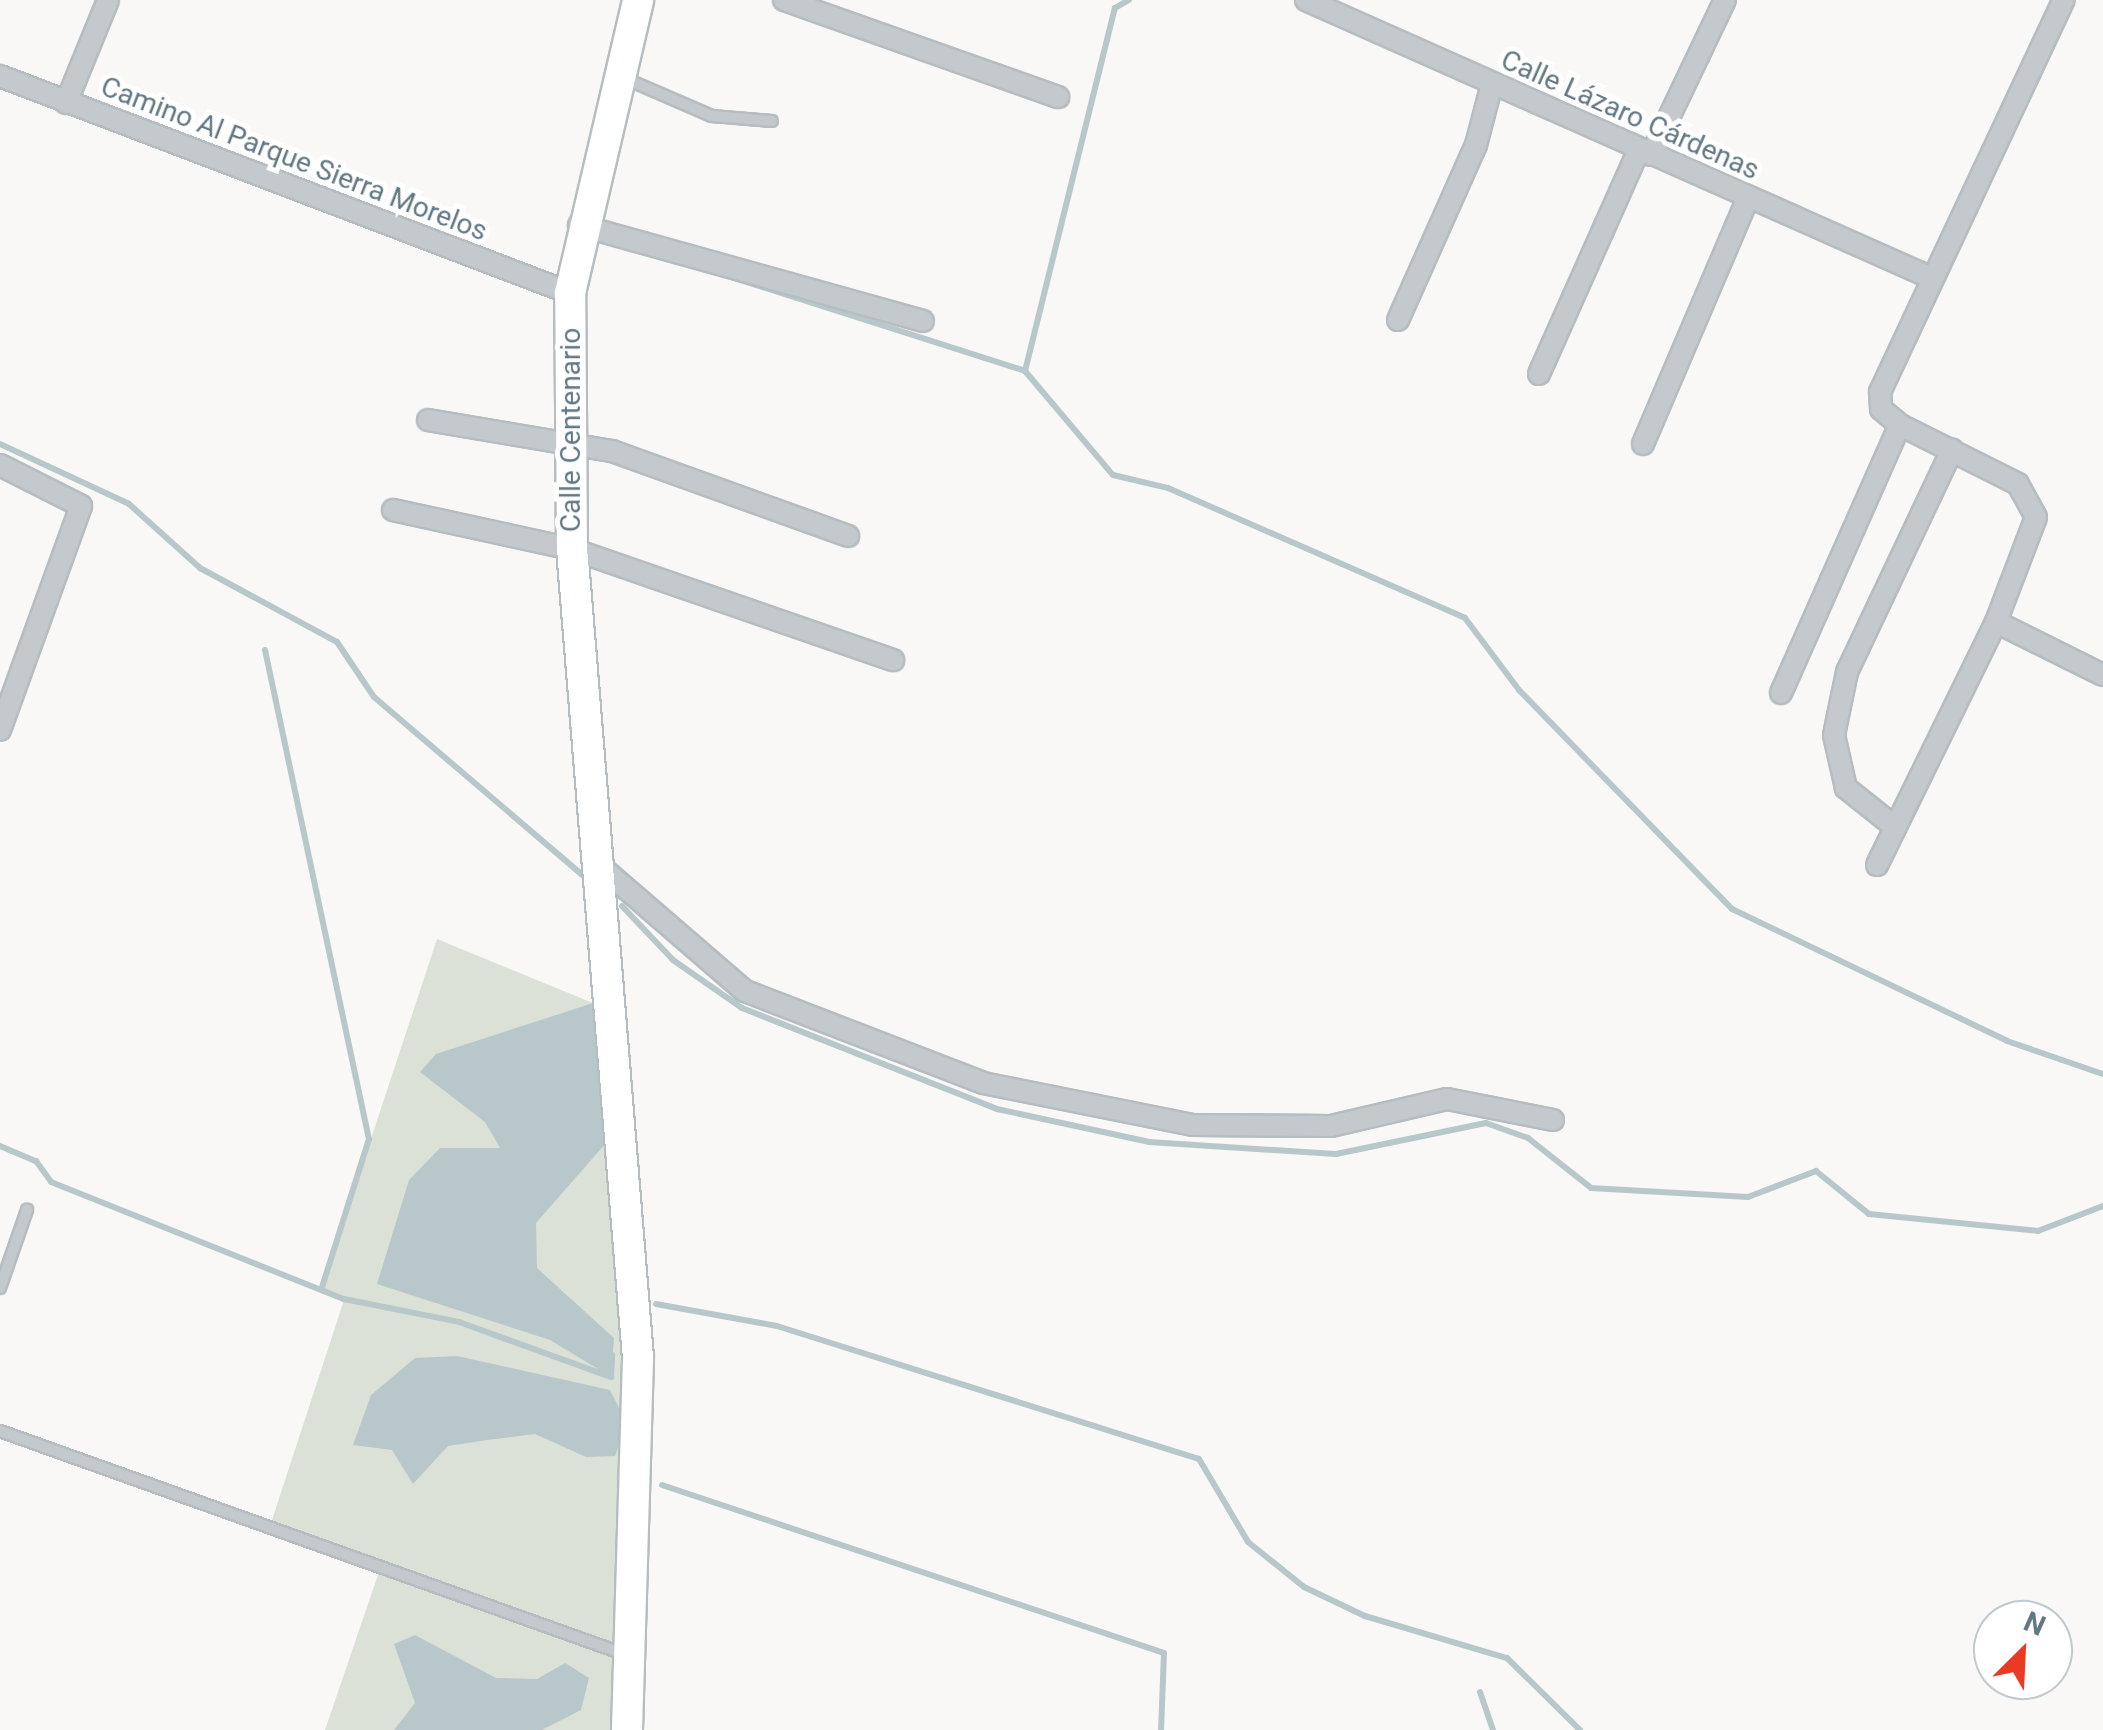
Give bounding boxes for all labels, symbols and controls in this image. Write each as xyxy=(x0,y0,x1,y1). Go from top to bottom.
street label: Calle Lázaro Cárdenas xyxy=(1496,43,1764,187)
street label: Camino Al Parque Sierra Morelos xyxy=(96,70,492,248)
street label: Calle Centenario xyxy=(554,328,588,532)
north arrow xyxy=(1973,1600,2073,1700)
text: N xyxy=(2019,1605,2050,1643)

